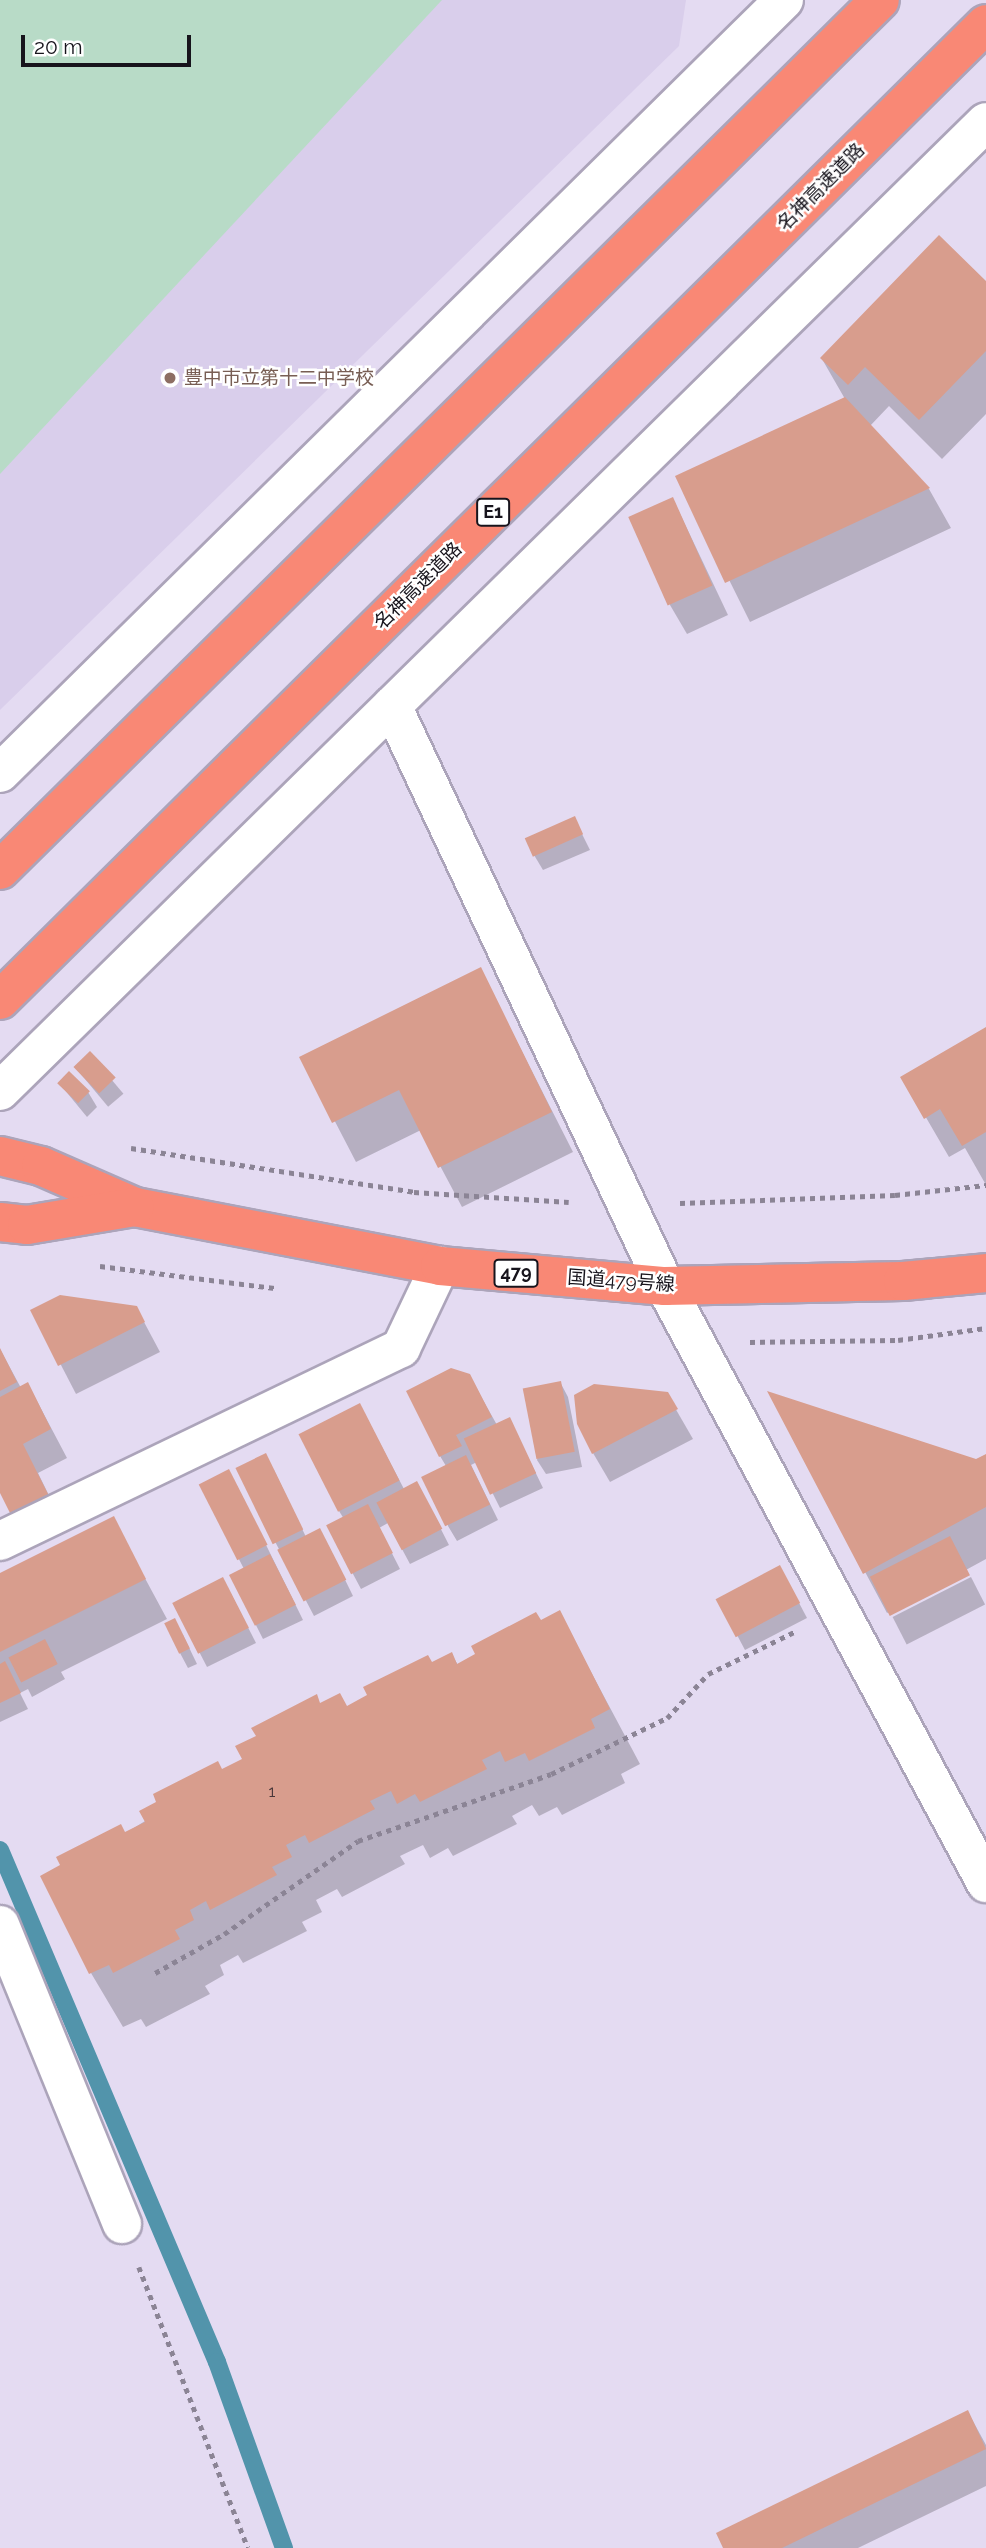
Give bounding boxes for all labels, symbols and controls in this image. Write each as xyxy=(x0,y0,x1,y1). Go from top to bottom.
scale bar xyxy=(24,21,194,65)
text: 20 m xyxy=(34,34,82,59)
street label: 名神高速道路 xyxy=(773,139,869,235)
place label: 豊中市立第十二中学校 xyxy=(184,367,374,389)
marker: 豊中市立第十二中学校 xyxy=(162,370,178,386)
road number: E1 xyxy=(476,498,510,526)
street label: 名神高速道路 xyxy=(370,538,466,634)
road number: 479 xyxy=(493,1258,539,1288)
street label: 国道479号線 xyxy=(567,1266,675,1296)
house number: 1 xyxy=(269,1782,275,1802)

